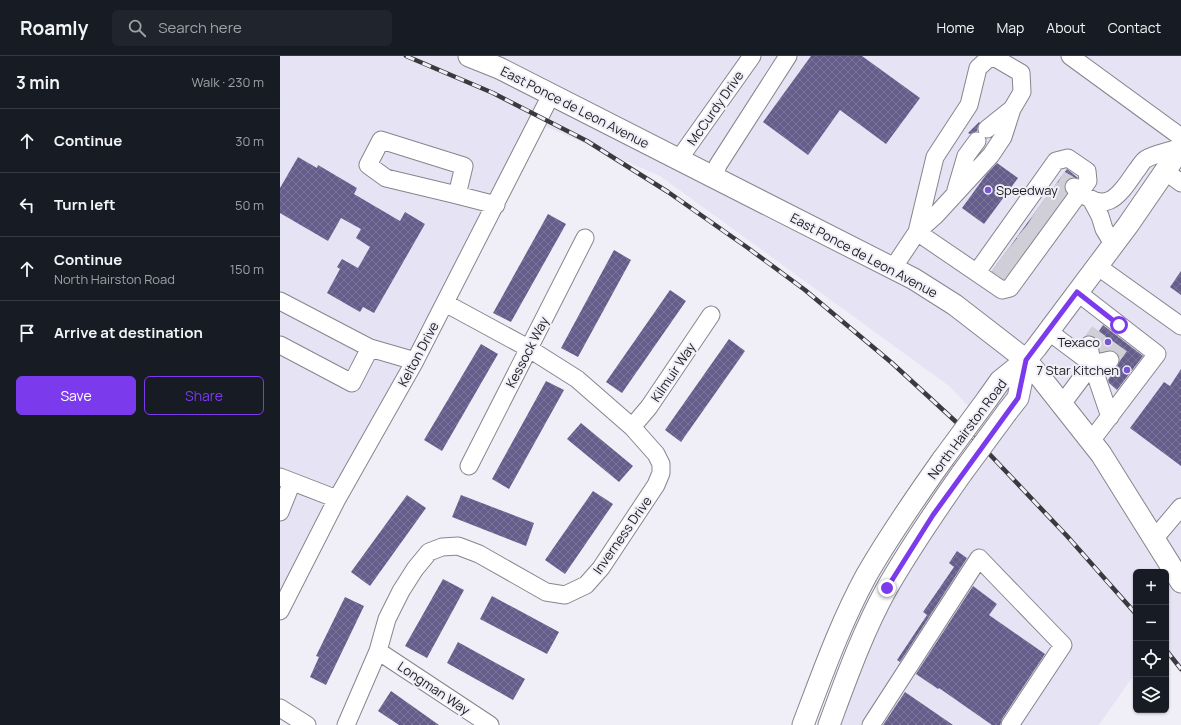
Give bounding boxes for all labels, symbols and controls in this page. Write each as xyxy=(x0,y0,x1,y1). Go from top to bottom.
search box xyxy=(112,10,392,46)
text: Roamly xyxy=(20,15,88,41)
icon: search xyxy=(126,17,148,39)
text: Search here xyxy=(158,17,242,38)
text: Home xyxy=(937,18,974,37)
text: Map xyxy=(996,18,1024,37)
text: About xyxy=(1046,18,1086,37)
text: Contact xyxy=(1108,18,1161,37)
street label: East Ponce de Leon Avenue xyxy=(498,62,653,152)
street label: McCurdy Drive xyxy=(683,67,748,149)
text: 3 min xyxy=(16,71,60,94)
text: Walk · 230 m xyxy=(191,73,264,91)
icon: ahead xyxy=(16,130,38,152)
text: Continue xyxy=(54,130,122,151)
text: 30 m xyxy=(235,132,264,150)
place label: Speedway xyxy=(996,181,1058,199)
marker: Speedway xyxy=(983,185,993,195)
icon: left xyxy=(16,194,38,216)
text: Turn left xyxy=(54,194,116,215)
text: 50 m xyxy=(235,196,264,214)
street label: East Ponce de Leon Avenue xyxy=(787,208,941,302)
text: Continue xyxy=(54,249,122,270)
icon: ahead xyxy=(16,258,38,280)
text: 150 m xyxy=(230,260,264,278)
text: North Hairston Road xyxy=(54,270,175,288)
street label: Kessock Way xyxy=(501,313,553,391)
route start xyxy=(1110,316,1128,334)
street label: Kelton Drive xyxy=(393,318,443,390)
icon: arrive xyxy=(16,322,38,344)
text: Arrive at destination xyxy=(54,322,203,343)
place label: Texaco xyxy=(1057,333,1100,351)
marker: Texaco xyxy=(1103,337,1113,347)
street label: Kilmuir Way xyxy=(646,339,700,405)
place label: 7 Star Kitchen xyxy=(1036,361,1119,379)
marker: 7 Star Kitchen xyxy=(1122,365,1132,375)
street label: North Hairston Road xyxy=(923,375,1011,483)
button: Save xyxy=(16,376,136,415)
button: Share xyxy=(144,376,264,415)
street label: Inverness Drive xyxy=(588,492,656,578)
map controls xyxy=(1133,569,1169,713)
button: + xyxy=(1133,569,1169,605)
route end xyxy=(878,579,896,597)
button: − xyxy=(1133,605,1169,641)
button: locate xyxy=(1133,641,1169,677)
street label: Longman Way xyxy=(394,657,474,719)
button: layers xyxy=(1133,677,1169,713)

